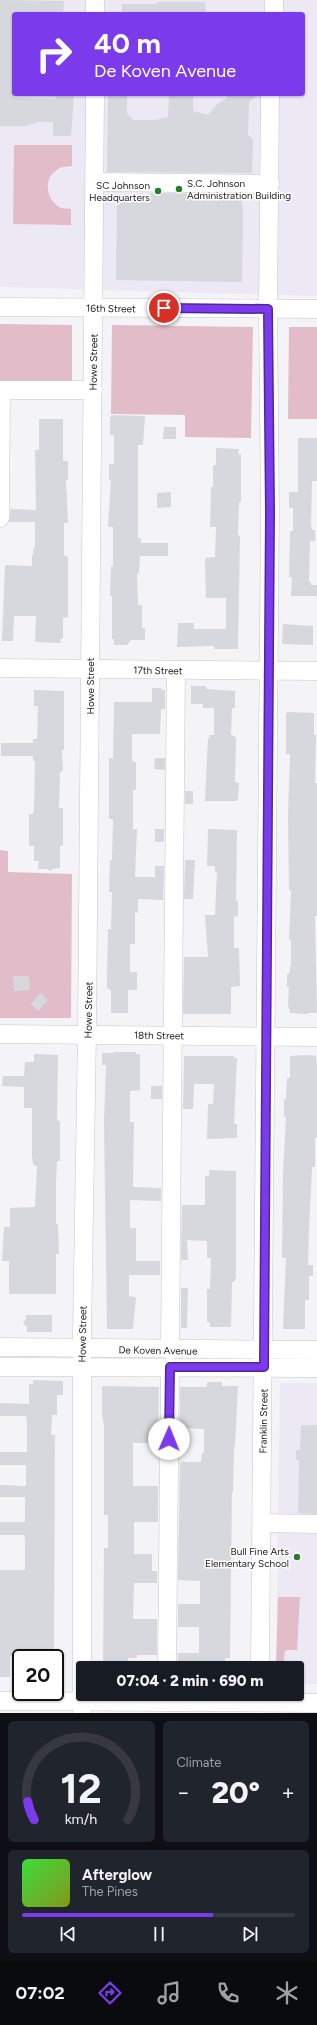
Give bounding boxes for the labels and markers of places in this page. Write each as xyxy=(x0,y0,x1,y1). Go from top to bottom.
place label: S.C. Johnson Administration Building xyxy=(187,177,291,202)
place label: SC Johnson Headquarters xyxy=(89,179,150,204)
marker: S.C. Johnson Administration Building xyxy=(174,184,184,194)
marker: SC Johnson Headquarters xyxy=(153,186,163,196)
pin xyxy=(147,291,181,325)
place label: Bull Fine Arts Elementary School xyxy=(205,1545,289,1570)
marker: Bull Fine Arts Elementary School xyxy=(292,1552,302,1562)

